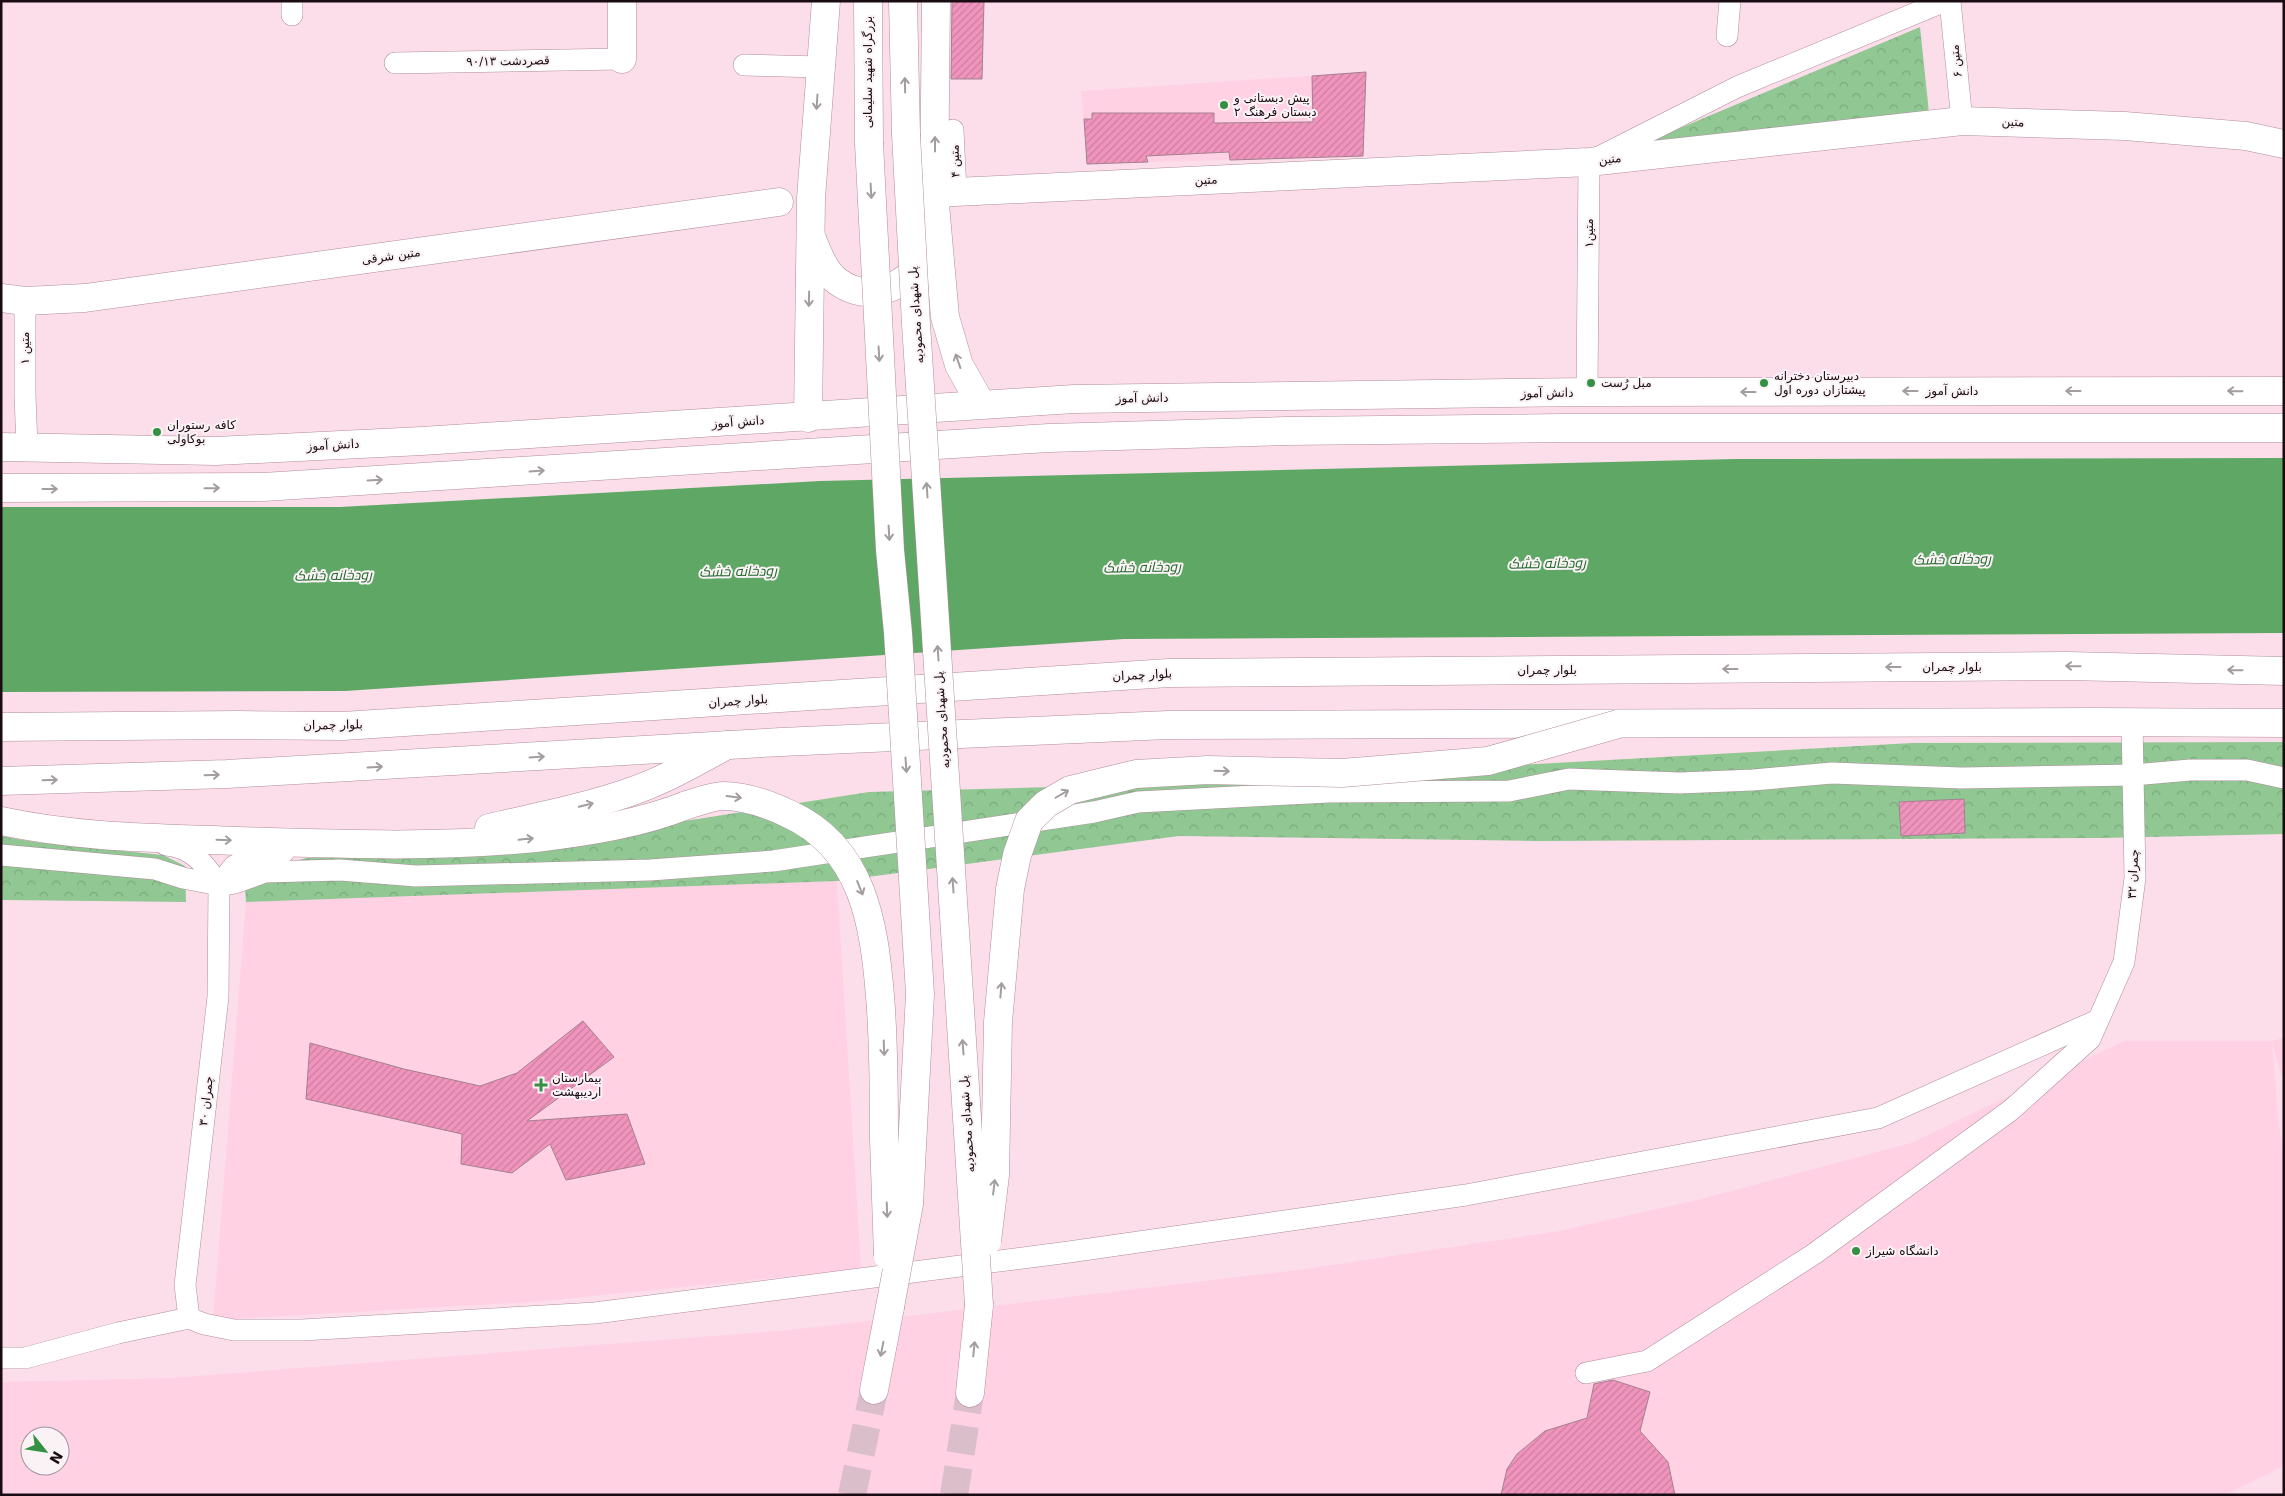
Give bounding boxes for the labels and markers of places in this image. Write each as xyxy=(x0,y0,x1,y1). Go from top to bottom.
place label: پیش دبستانی و دبستان فرهنگ ۲ xyxy=(1233,91,1317,120)
marker: پیش دبستانی و دبستان فرهنگ ۲ xyxy=(1218,99,1230,111)
place label: دبیرستان دخترانه پیشتازان دوره اول xyxy=(1774,369,1866,398)
place label: مبل رُست xyxy=(1601,376,1652,391)
marker: مبل رُست xyxy=(1585,377,1597,389)
marker: دبیرستان دخترانه پیشتازان دوره اول xyxy=(1758,377,1770,389)
place label: کافه رستوران بوکاولی xyxy=(167,418,236,447)
marker: کافه رستوران بوکاولی xyxy=(151,426,163,438)
place label: بیمارستان اردیبهشت xyxy=(552,1071,602,1100)
marker: بیمارستان اردیبهشت xyxy=(534,1078,548,1092)
place label: دانشگاه شیراز xyxy=(1865,1244,1939,1259)
marker: دانشگاه شیراز xyxy=(1850,1245,1862,1257)

